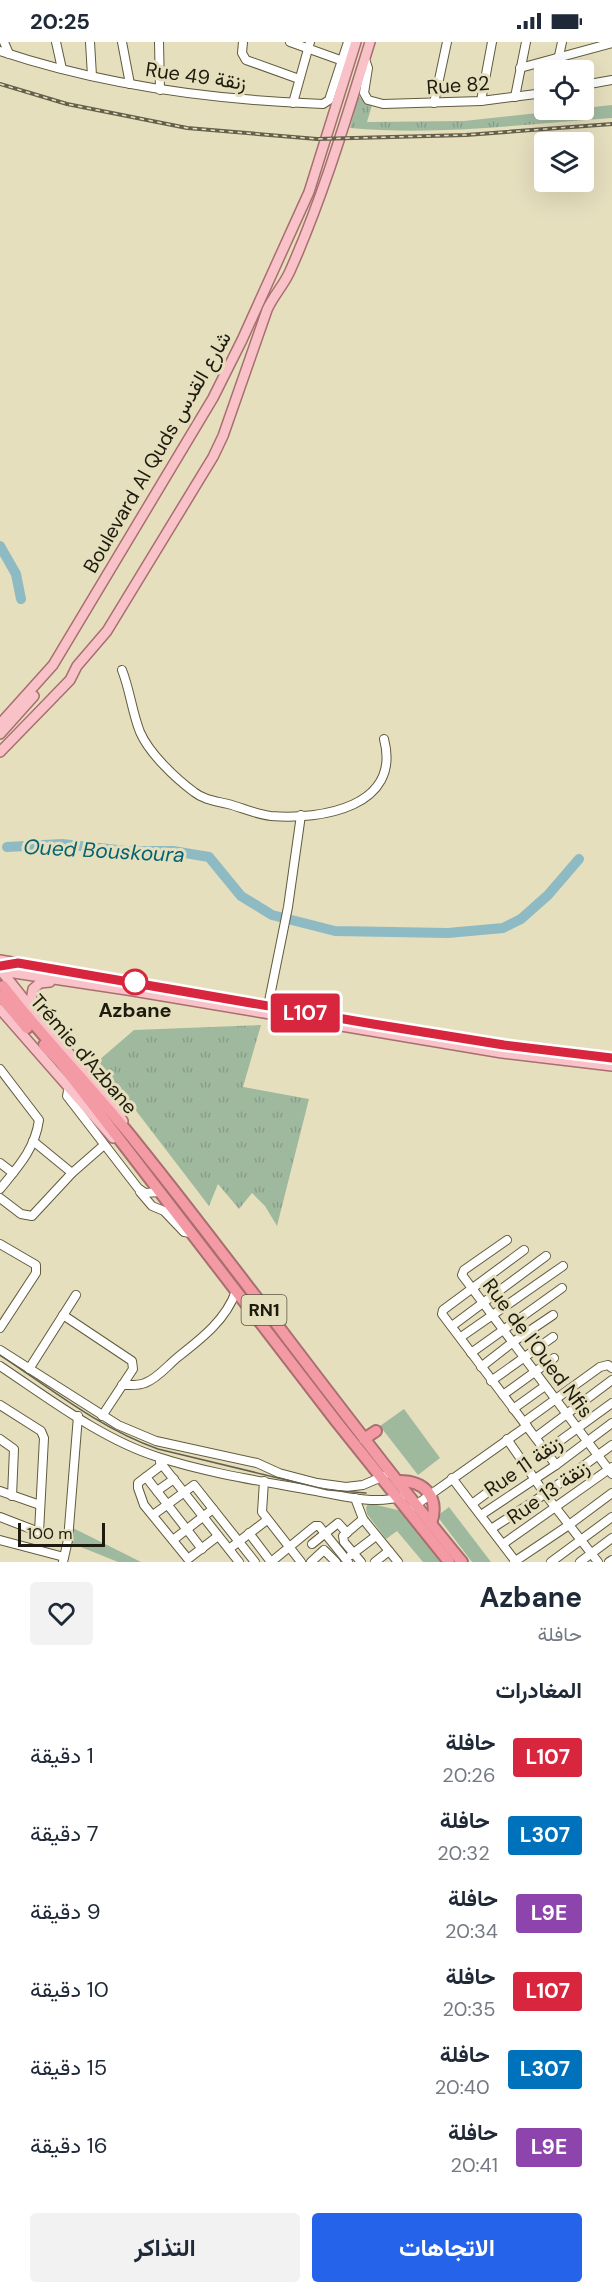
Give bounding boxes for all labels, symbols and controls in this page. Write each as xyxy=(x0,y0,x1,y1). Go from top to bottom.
text: 20:25 xyxy=(30,7,90,36)
street label: Rue 49 زنقة xyxy=(144,56,248,96)
map controls xyxy=(534,60,594,192)
button: locate xyxy=(534,60,594,120)
street label: Rue 82 xyxy=(425,70,491,100)
button: layers xyxy=(534,132,594,192)
street label: Boulevard Al Quds شارع القدس xyxy=(77,327,238,578)
water label: Oued Bouskoura xyxy=(23,833,185,869)
marker: Azbane xyxy=(122,969,148,995)
street label: Trémie d'Azbane xyxy=(25,989,143,1119)
line badge: L107 xyxy=(263,994,347,1032)
place label: Azbane xyxy=(98,997,172,1023)
text: L107 xyxy=(283,999,327,1027)
street label: Rue de l'Oued Nfis xyxy=(477,1273,599,1423)
road number: RN1 xyxy=(242,1295,286,1325)
street label: Rue 11 زنقة xyxy=(479,1430,567,1502)
street label: Rue 13 زنقة xyxy=(502,1454,594,1530)
scale bar xyxy=(18,1520,105,1548)
text: 100 m xyxy=(27,1523,72,1544)
text: Azbane xyxy=(480,1579,582,1616)
button: heart xyxy=(30,1582,93,1645)
text: حافلة xyxy=(537,1621,582,1647)
text: المغادرات xyxy=(496,1676,582,1705)
text: حافلة xyxy=(445,1728,495,1757)
text: 1 دقيقة xyxy=(30,1741,94,1770)
text: L107 xyxy=(525,1743,570,1771)
text: 20:26 xyxy=(442,1762,495,1788)
text: حافلة xyxy=(440,1806,490,1835)
text: 7 دقيقة xyxy=(30,1819,99,1848)
text: L307 xyxy=(520,1821,570,1849)
text: 20:32 xyxy=(437,1840,490,1866)
text: حافلة xyxy=(448,1884,498,1913)
text: 9 دقيقة xyxy=(30,1897,101,1926)
text: L9E xyxy=(531,1899,567,1927)
text: 20:34 xyxy=(445,1918,498,1944)
text: حافلة xyxy=(445,1962,495,1991)
text: 10 دقيقة xyxy=(30,1975,109,2004)
text: L107 xyxy=(525,1977,570,2005)
text: 20:35 xyxy=(442,1996,495,2022)
text: حافلة xyxy=(440,2040,490,2069)
text: 15 دقيقة xyxy=(30,2053,107,2082)
text: L307 xyxy=(520,2055,570,2083)
text: 20:40 xyxy=(435,2074,490,2100)
text: حافلة xyxy=(448,2118,498,2147)
text: 16 دقيقة xyxy=(30,2131,107,2160)
text: L9E xyxy=(531,2133,567,2161)
text: 20:41 xyxy=(451,2152,498,2178)
button: التذاكر xyxy=(30,2213,300,2282)
button: الاتجاهات xyxy=(312,2213,582,2282)

